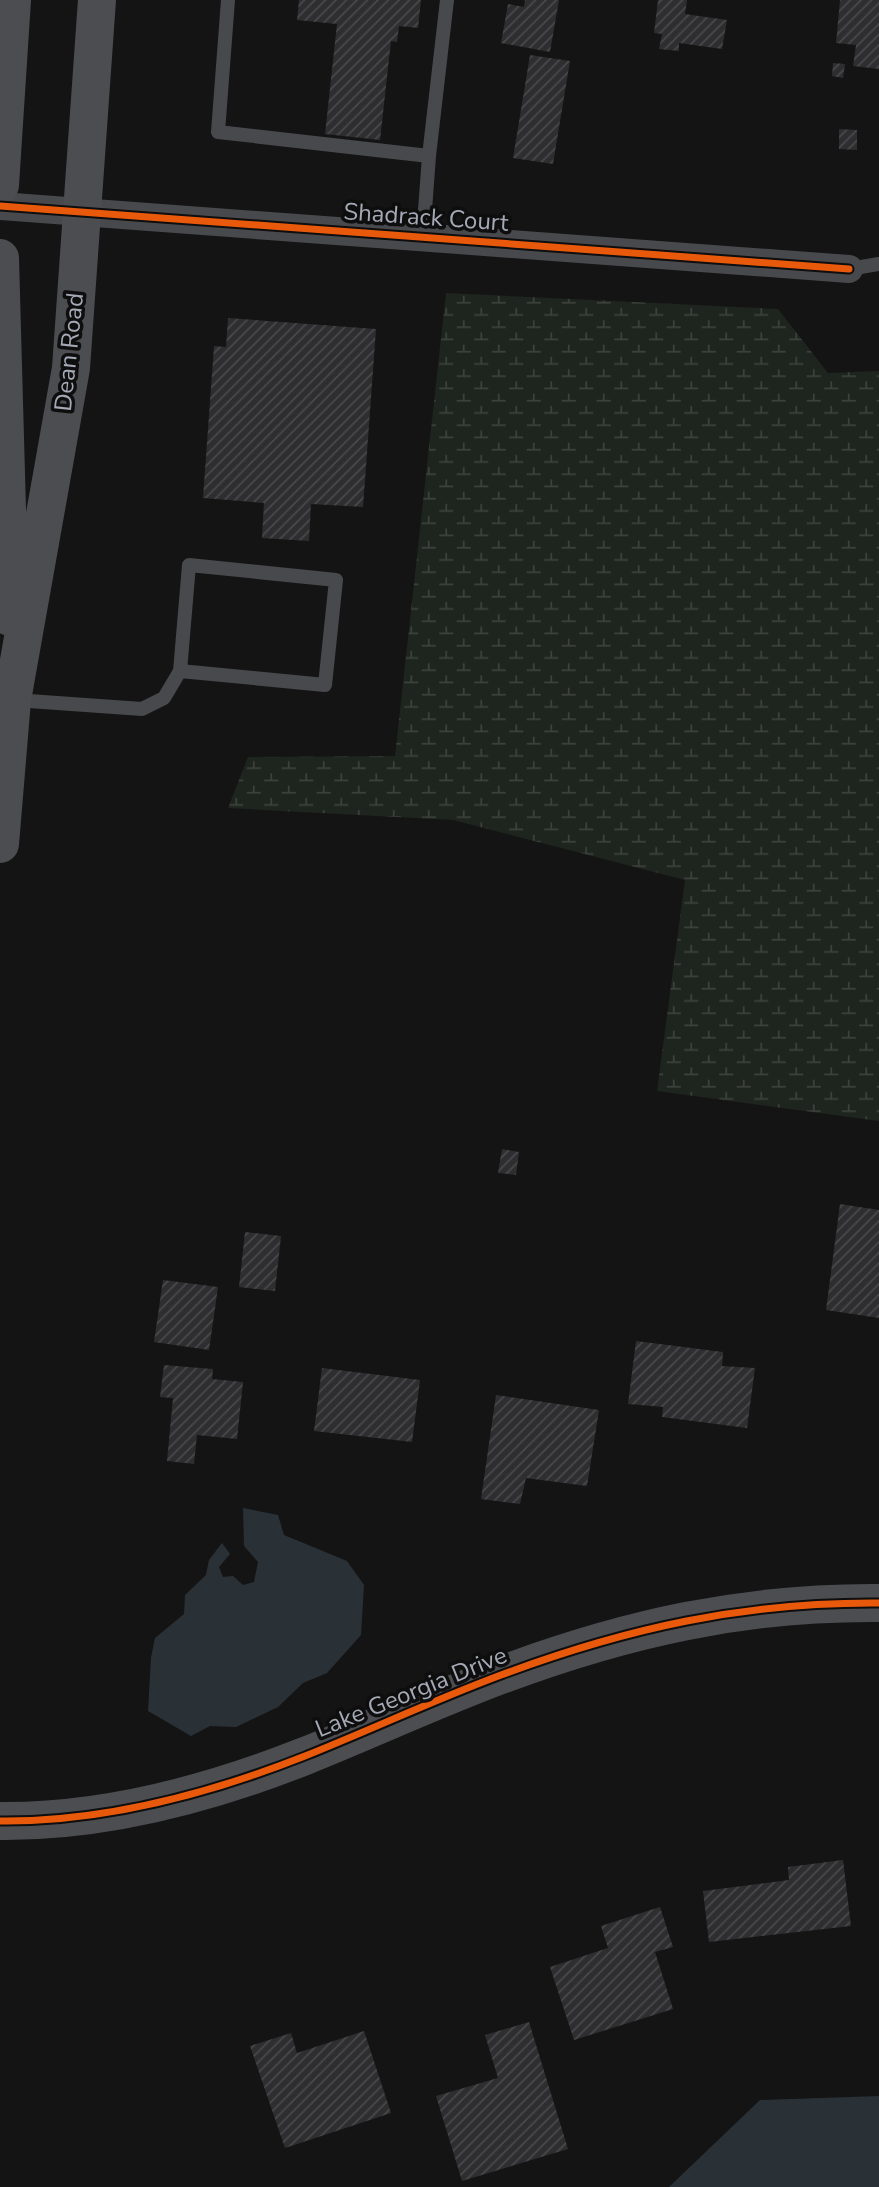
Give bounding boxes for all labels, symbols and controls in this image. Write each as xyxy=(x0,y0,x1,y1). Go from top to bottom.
street label: Shadrack Court xyxy=(342,195,510,239)
street label: Dean Road xyxy=(47,291,91,413)
street label: Lake Georgia Drive xyxy=(311,1639,511,1745)

